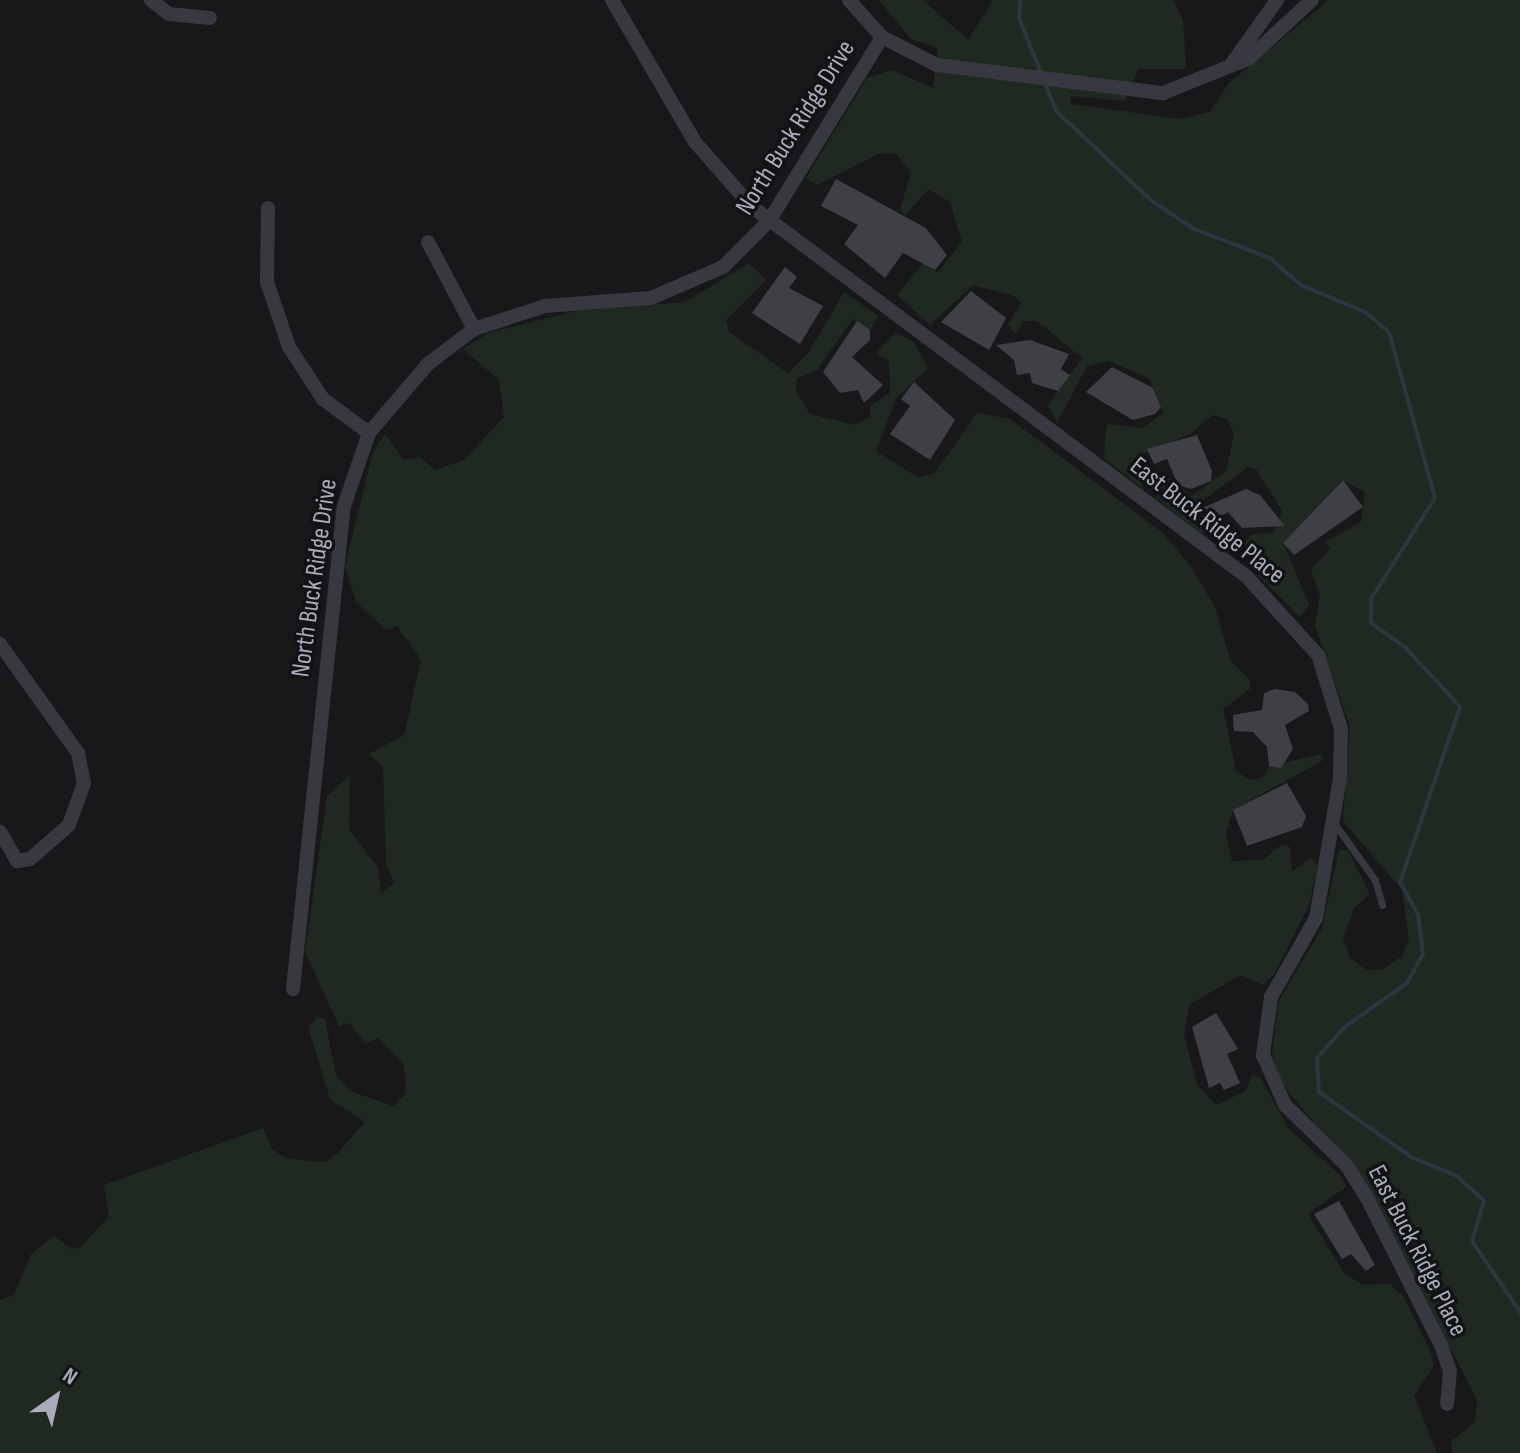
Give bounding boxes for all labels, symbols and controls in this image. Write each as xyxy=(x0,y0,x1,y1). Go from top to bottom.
street label: North Buck Ridge Drive xyxy=(730,35,862,221)
street label: East Buck Ridge Place xyxy=(1123,451,1291,591)
street label: North Buck Ridge Drive xyxy=(286,477,344,679)
street label: East Buck Ridge Place xyxy=(1360,1160,1474,1342)
north arrow xyxy=(16,1357,96,1437)
text: N xyxy=(57,1362,82,1391)

